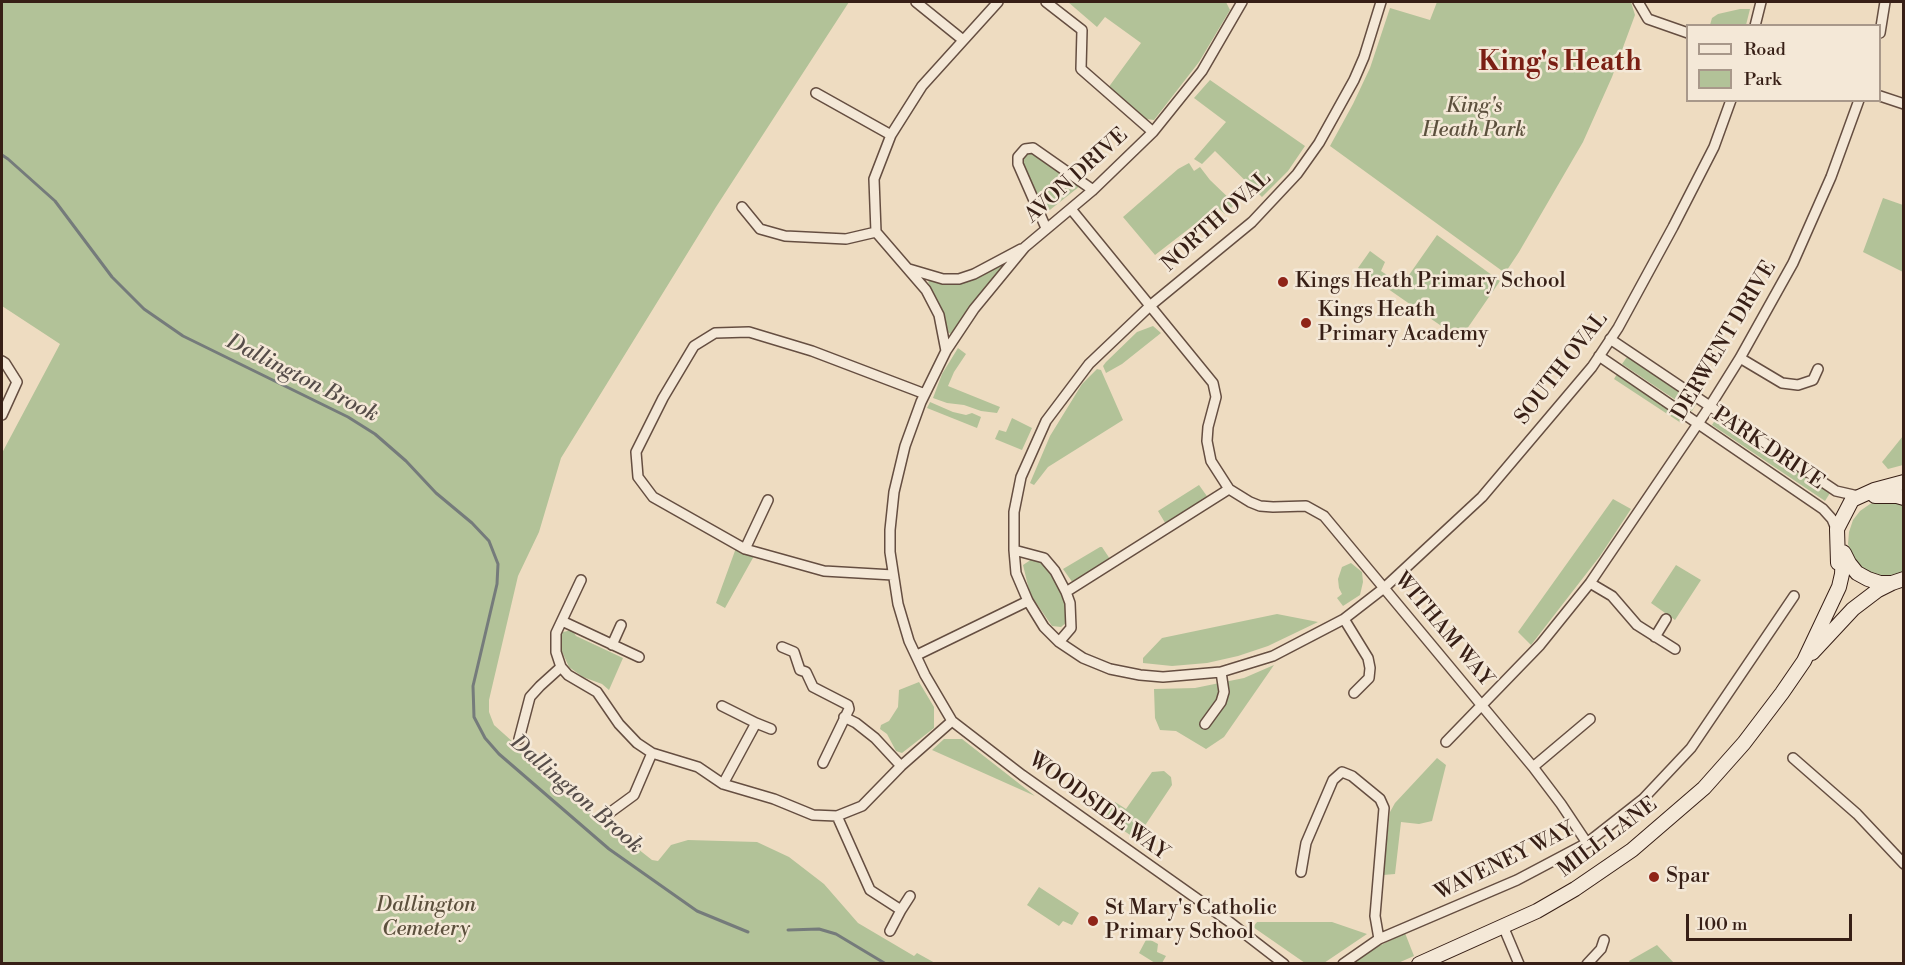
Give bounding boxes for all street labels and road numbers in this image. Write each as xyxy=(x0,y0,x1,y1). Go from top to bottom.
street label: AVON DRIVE xyxy=(1020,123,1134,229)
street label: NORTH OVAL xyxy=(1157,166,1277,278)
street label: DERWENT DRIVE xyxy=(1667,257,1783,425)
street label: SOUTH OVAL xyxy=(1510,308,1614,430)
street label: PARK DRIVE xyxy=(1707,402,1829,496)
street label: WITHAM WAY xyxy=(1388,568,1498,692)
street label: WOODSIDE WAY xyxy=(1023,748,1173,866)
street label: MILL LANE xyxy=(1553,792,1663,884)
street label: WAVENEY WAY xyxy=(1431,817,1579,907)

